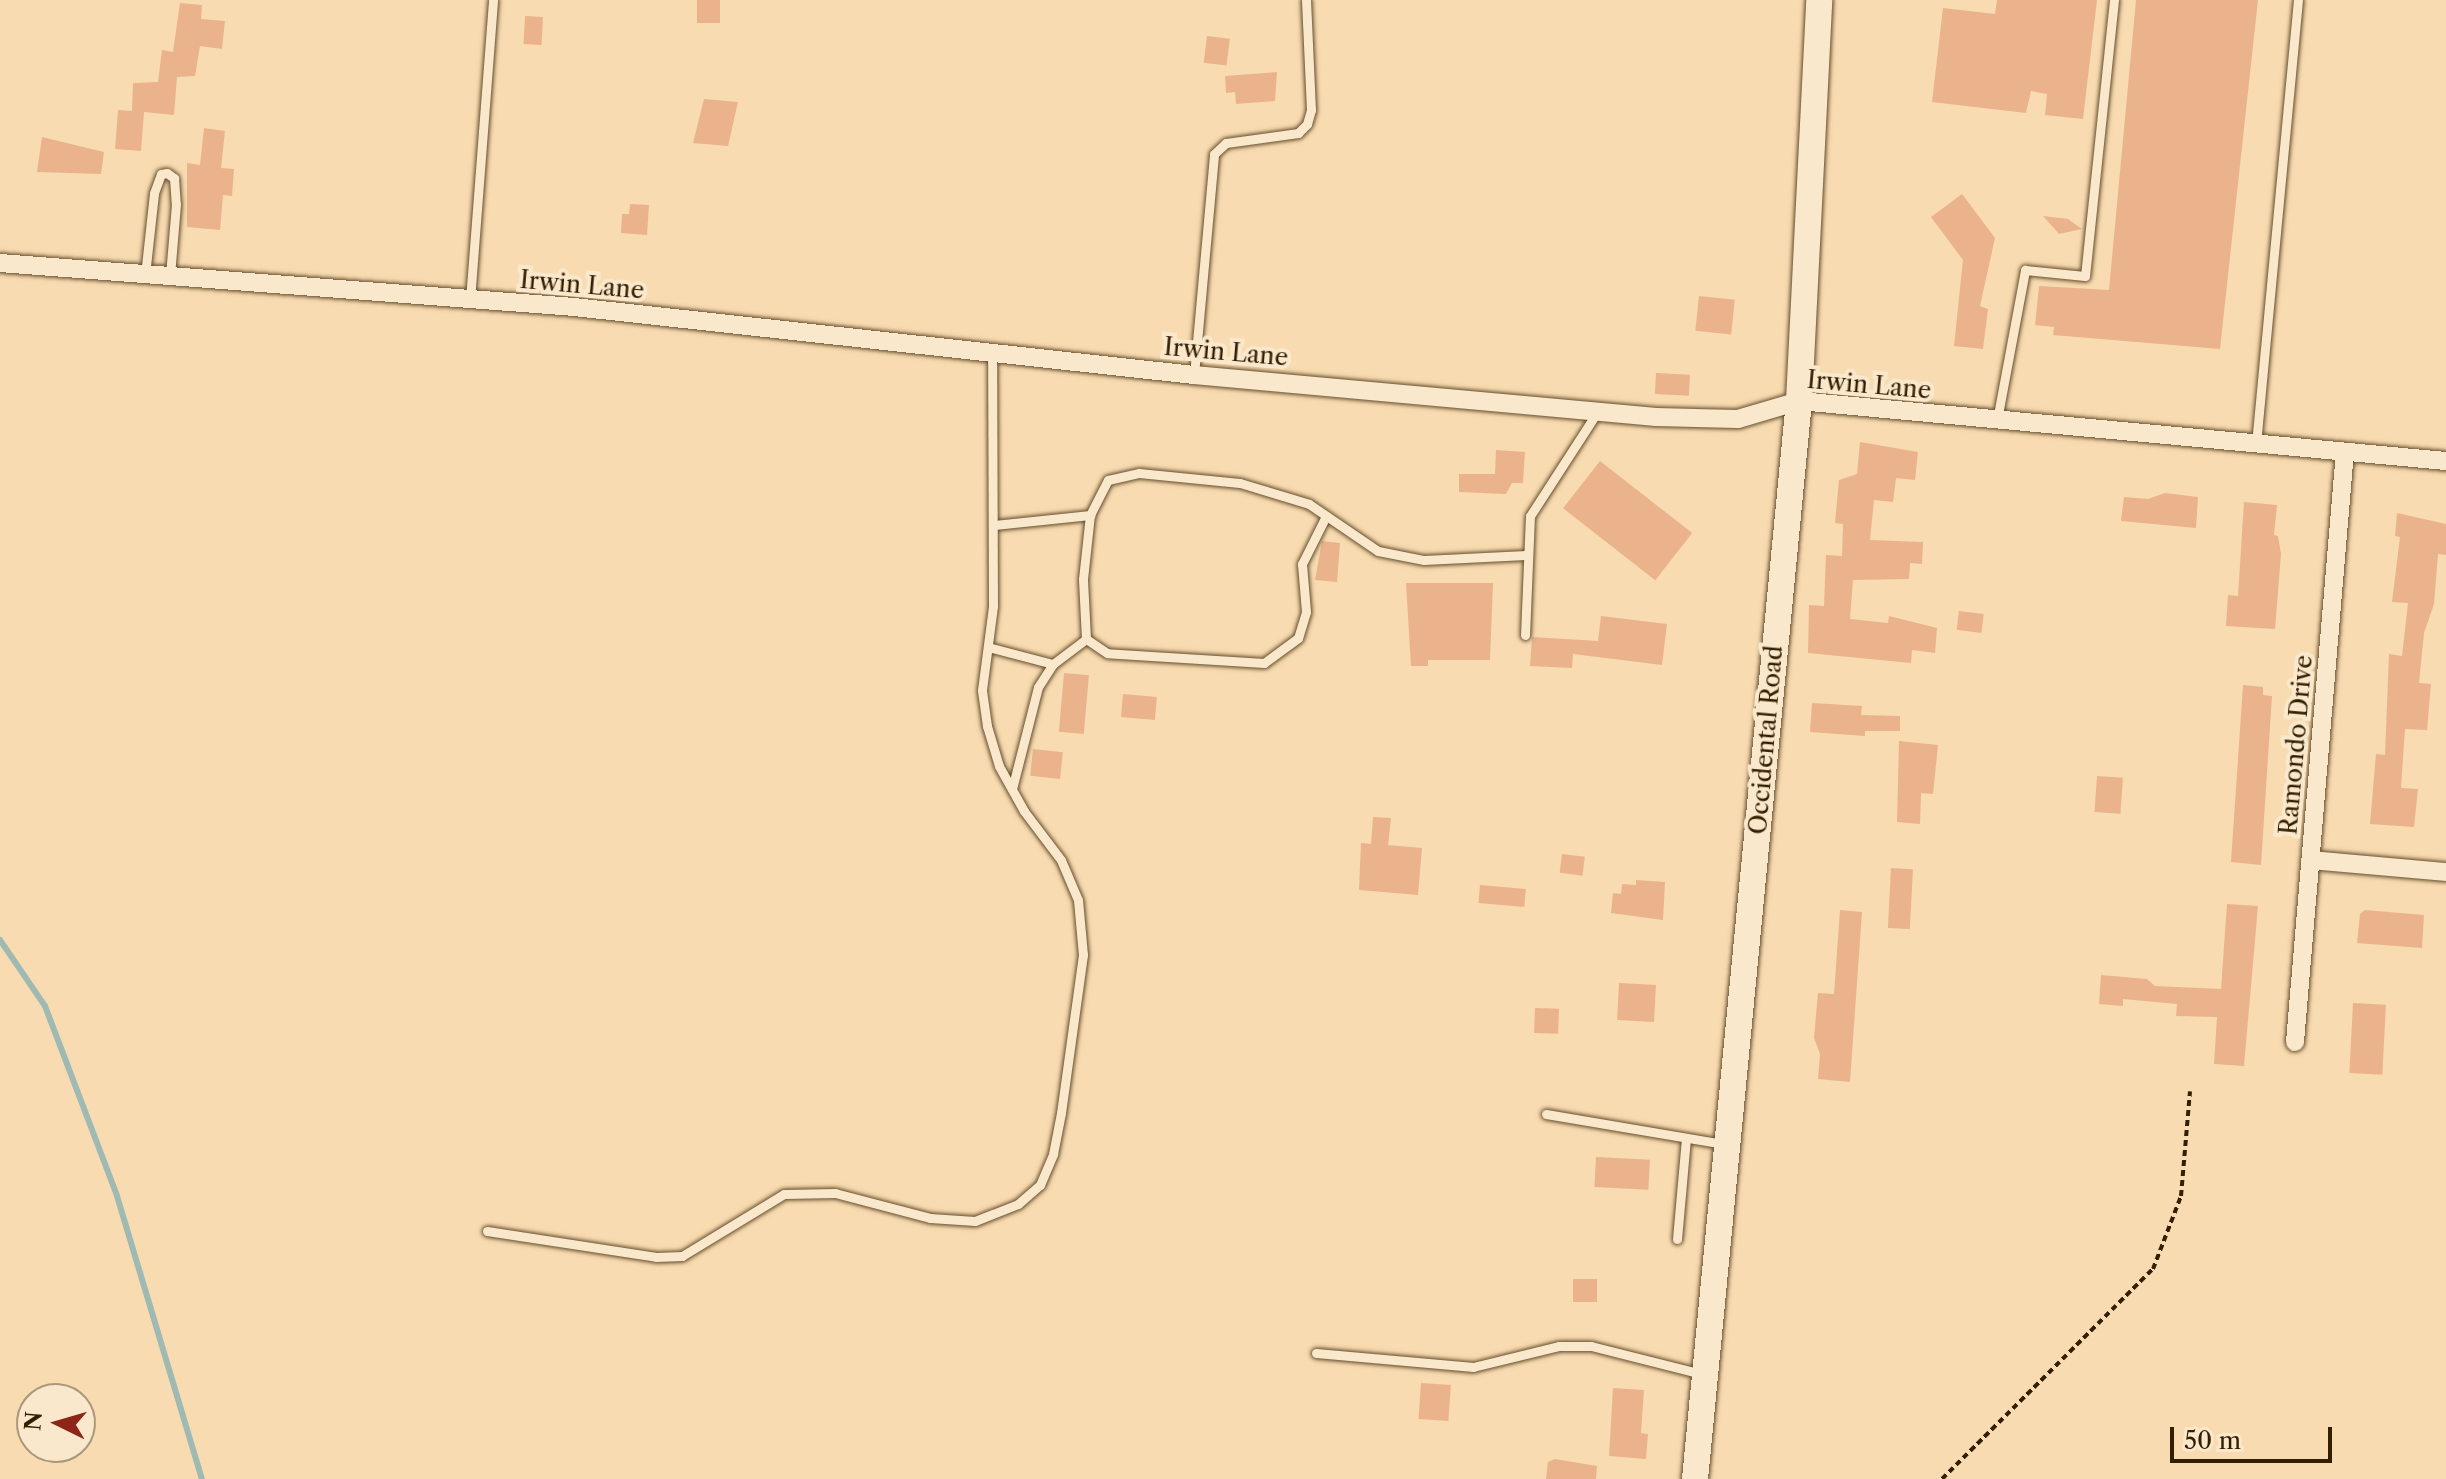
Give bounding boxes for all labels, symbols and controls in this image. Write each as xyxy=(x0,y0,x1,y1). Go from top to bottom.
street label: Irwin Lane xyxy=(519,265,645,305)
street label: Irwin Lane xyxy=(1163,332,1289,372)
street label: Irwin Lane xyxy=(1806,365,1932,405)
street label: Occidental Road xyxy=(1743,644,1789,836)
street label: Ramondo Drive xyxy=(2274,654,2318,836)
north arrow xyxy=(16,1383,96,1463)
text: N xyxy=(19,1410,48,1432)
scale bar xyxy=(2174,1411,2336,1461)
text: 50 m xyxy=(2184,1426,2241,1455)

